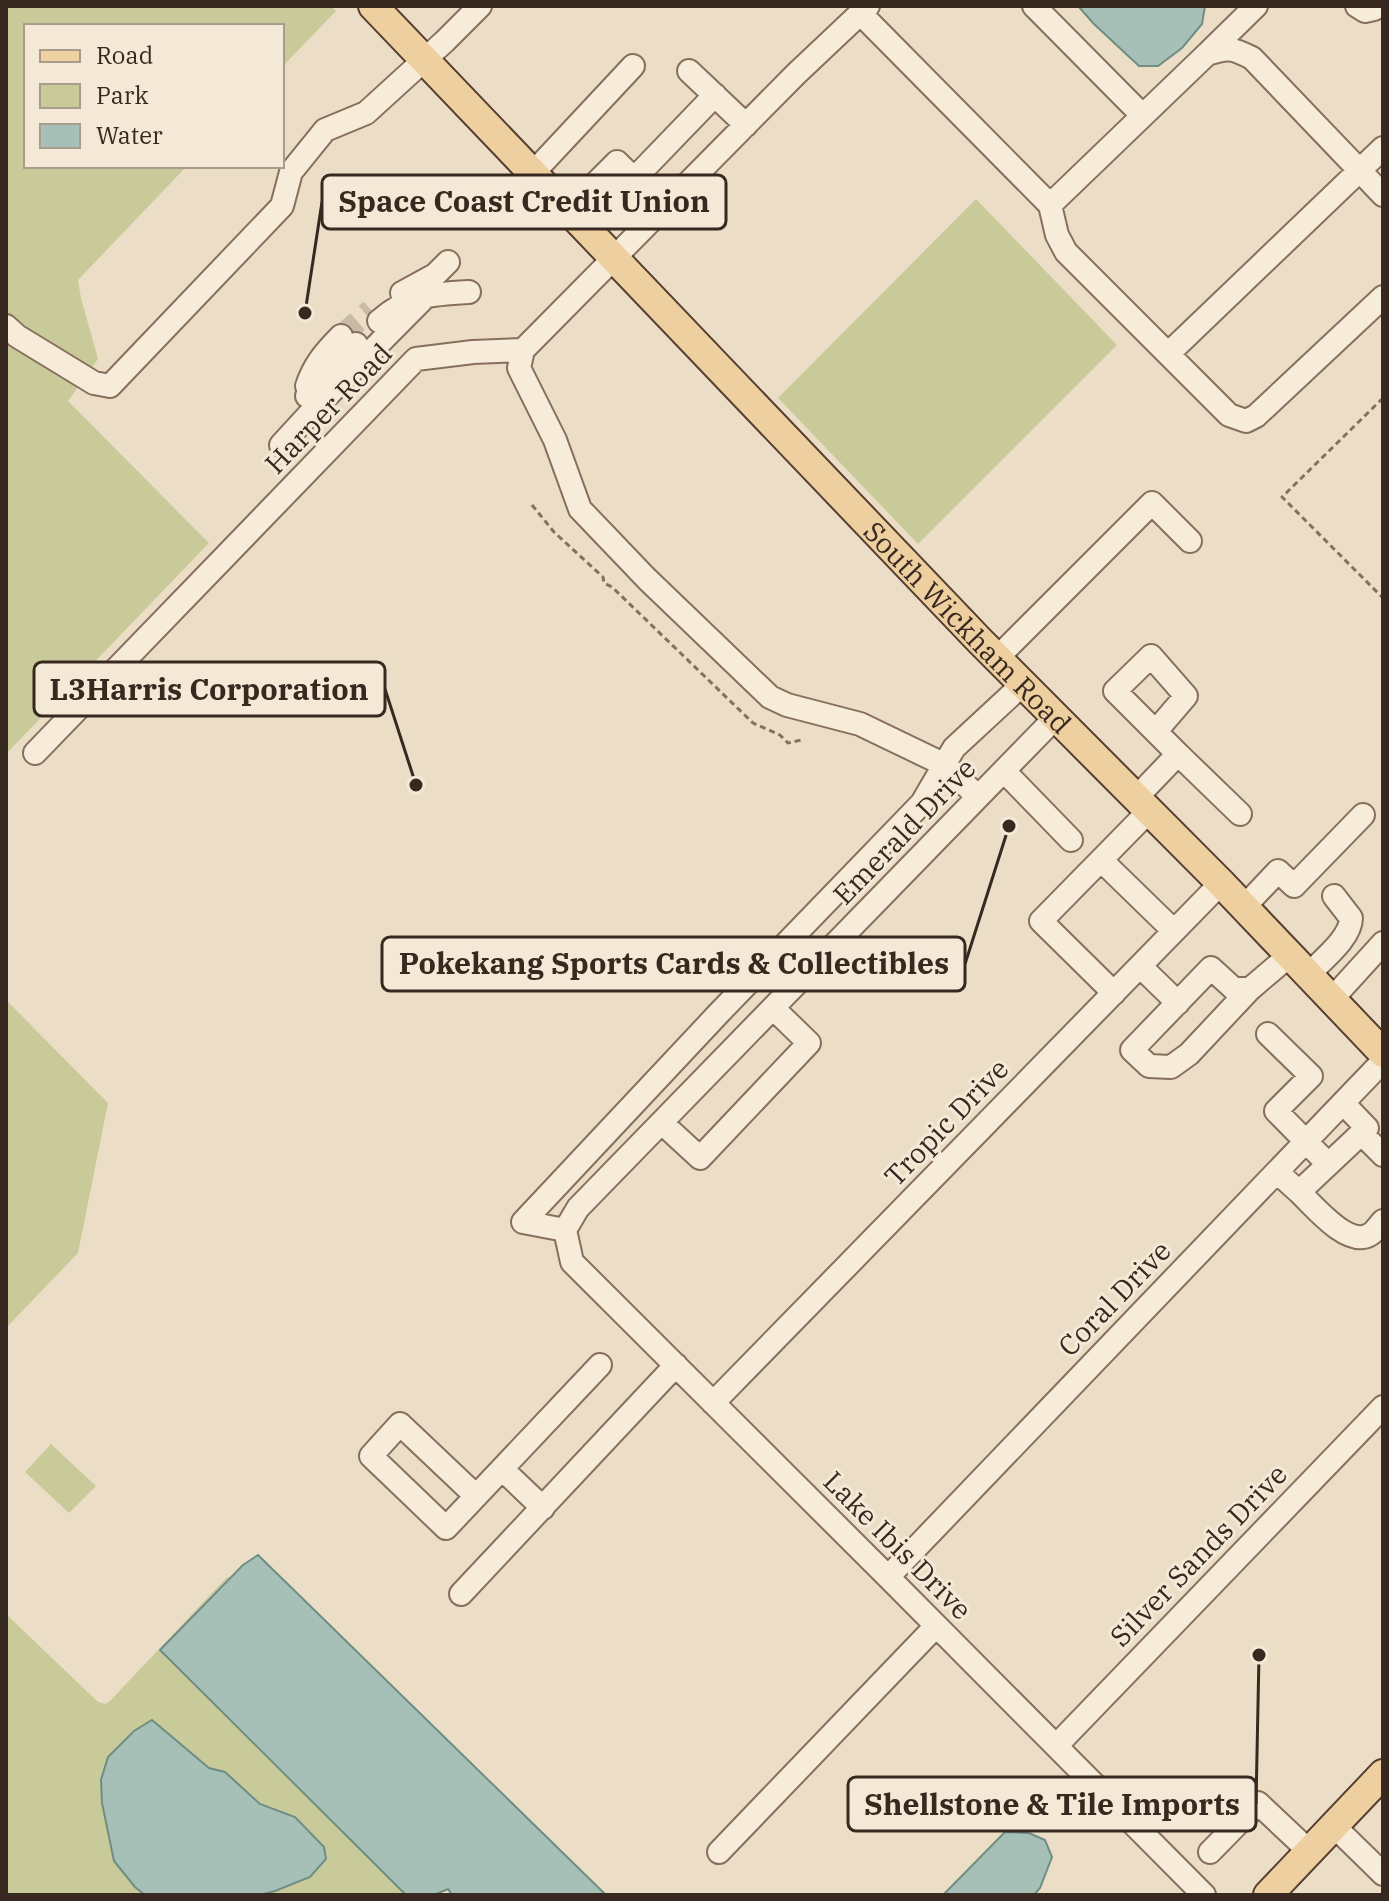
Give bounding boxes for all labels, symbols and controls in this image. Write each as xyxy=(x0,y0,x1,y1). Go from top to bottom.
legend xyxy=(24,24,284,168)
text: Road xyxy=(96,39,153,71)
text: Park xyxy=(96,79,148,111)
text: Water xyxy=(96,119,163,151)
callout: Space Coast Credit Union xyxy=(322,175,726,229)
text: Space Coast Credit Union xyxy=(338,181,710,220)
street label: Harper Road xyxy=(256,335,400,481)
street label: South Wickham Road xyxy=(856,513,1080,741)
callout: L3Harris Corporation xyxy=(34,662,385,716)
text: L3Harris Corporation xyxy=(49,669,369,708)
street label: Emerald Drive xyxy=(825,750,983,912)
callout: Pokekang Sports Cards & Collectibles xyxy=(382,937,965,991)
text: Pokekang Sports Cards & Collectibles xyxy=(399,943,949,982)
street label: Tropic Drive xyxy=(876,1050,1016,1194)
street label: Coral Drive xyxy=(1050,1232,1178,1364)
street label: Silver Sands Drive xyxy=(1101,1456,1295,1654)
street label: Lake Ibis Drive xyxy=(816,1463,980,1627)
callout: Shellstone & Tile Imports xyxy=(848,1777,1256,1831)
text: Shellstone & Tile Imports xyxy=(864,1784,1240,1823)

